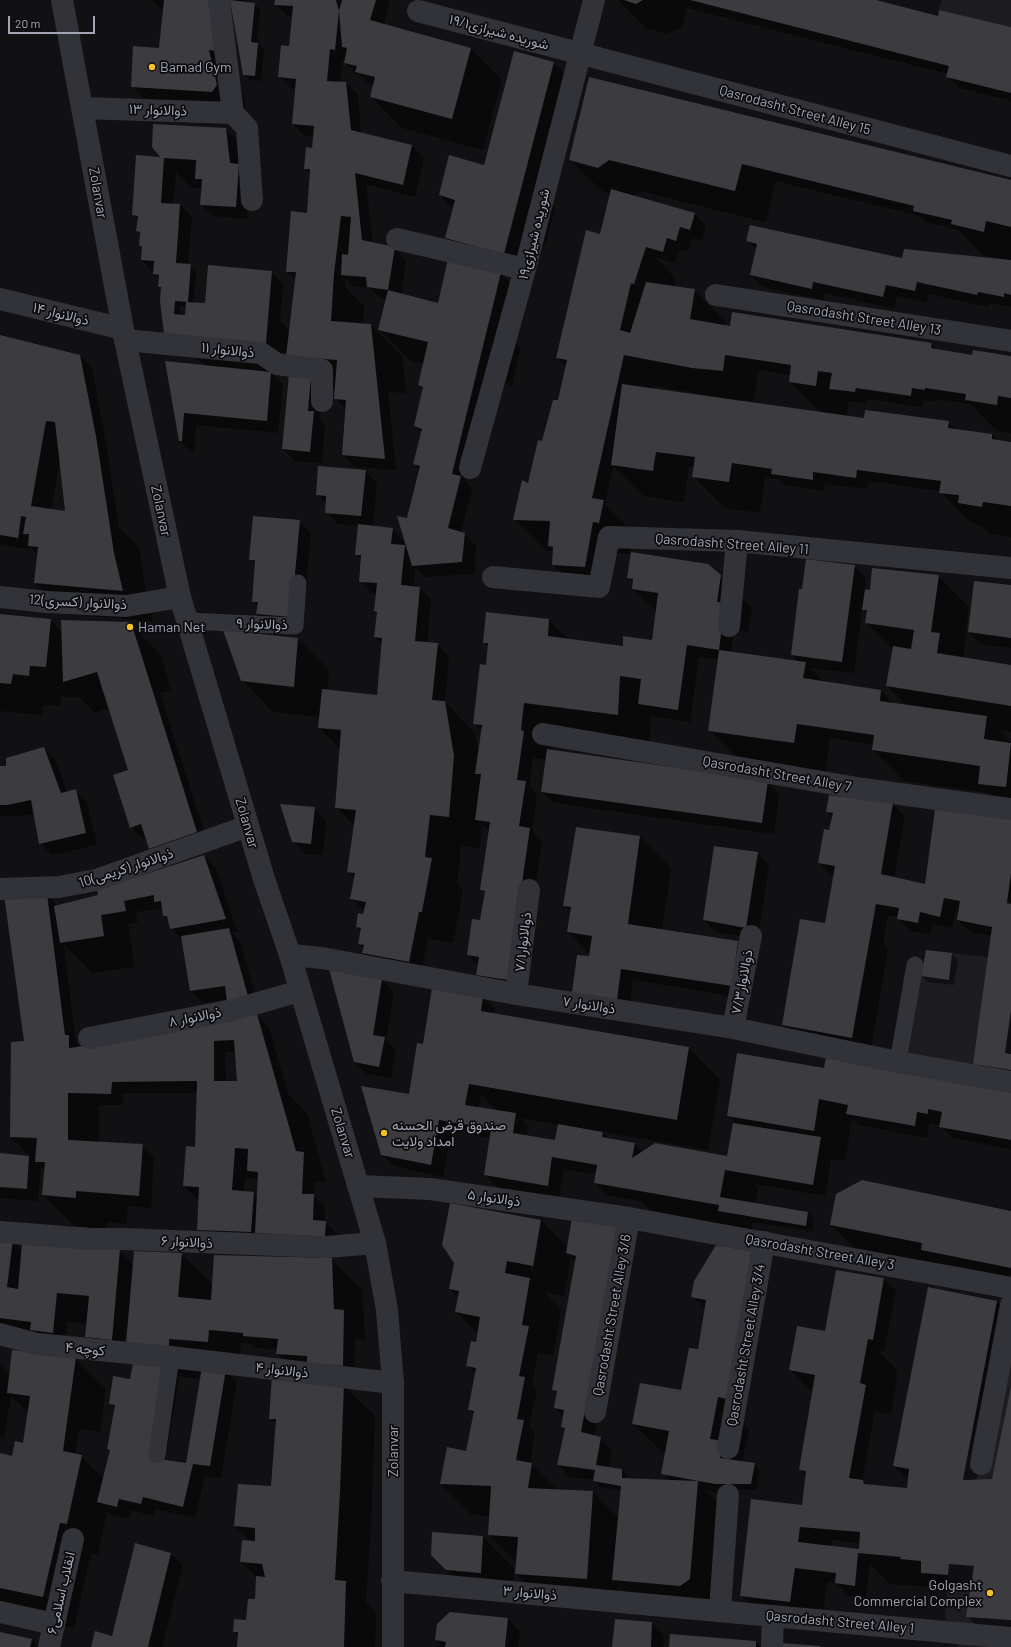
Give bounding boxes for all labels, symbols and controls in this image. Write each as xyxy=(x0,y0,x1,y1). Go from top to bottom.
scale bar xyxy=(10,8,97,34)
street label: شوریده شیرازی۱۹/۱ xyxy=(447,11,551,53)
text: 20 m xyxy=(15,16,41,30)
place label: Bamad Gym xyxy=(160,59,232,75)
marker: Bamad Gym xyxy=(147,62,157,72)
street label: Qasrodasht Street Alley 15 xyxy=(717,82,873,138)
street label: ذوالانوار ۱۳ xyxy=(129,101,187,119)
street label: Zolanvar xyxy=(85,166,111,220)
street label: شوریده شیرازی۱۹ xyxy=(515,187,553,281)
street label: Qasrodasht Street Alley 13 xyxy=(786,297,942,339)
street label: ذوالانوار ۱۴ xyxy=(31,299,91,329)
street label: ذوالانوار ۱۱ xyxy=(201,339,255,361)
street label: Zolanvar xyxy=(147,484,175,538)
street label: Qasrodasht Street Alley 11 xyxy=(655,530,809,558)
street label: 12ذوالانوار (کسری) xyxy=(29,591,127,613)
street label: ذوالانوار ۹ xyxy=(236,615,288,633)
place label: Haman Net xyxy=(138,619,205,635)
marker: Haman Net xyxy=(125,622,135,632)
street label: Qasrodasht Street Alley 7 xyxy=(701,753,853,795)
street label: Zolanvar xyxy=(232,796,262,850)
street label: 10ذوالانوار (کریمی) xyxy=(77,845,175,891)
street label: ذوالانوار۷/۱ xyxy=(511,911,535,973)
street label: ذوالانوار۷/۳ xyxy=(728,948,756,1016)
street label: ذوالانوار ۷ xyxy=(561,993,617,1017)
street label: ذوالانوار ۸ xyxy=(167,1004,223,1030)
street label: Zolanvar xyxy=(327,1106,359,1160)
place label: صندوق قرض الحسنه امداد ولایت xyxy=(392,1117,506,1150)
marker: صندوق قرض الحسنه امداد ولایت xyxy=(379,1128,389,1138)
street label: ذوالانوار ۵ xyxy=(466,1186,522,1210)
street label: Qasrodasht Street Alley 3 xyxy=(744,1231,896,1273)
street label: ذوالانوار ۶ xyxy=(161,1232,213,1252)
street label: Qasrodasht Street Alley 3/6 xyxy=(589,1233,635,1397)
street label: Qasrodasht Street Alley 3/4 xyxy=(723,1263,769,1427)
street label: کوچه ۴ xyxy=(64,1339,106,1359)
street label: ذوالانوار ۴ xyxy=(255,1358,309,1382)
street label: Zolanvar xyxy=(385,1425,401,1477)
street label: انقلاب اسلامی۶ xyxy=(43,1550,79,1636)
place label: Golgasht Commercial Complex xyxy=(854,1577,982,1610)
street label: ذوالانوار ۳ xyxy=(502,1582,558,1604)
marker: Golgasht Commercial Complex xyxy=(985,1588,995,1598)
street label: Qasrodasht Street Alley 1 xyxy=(765,1607,915,1637)

